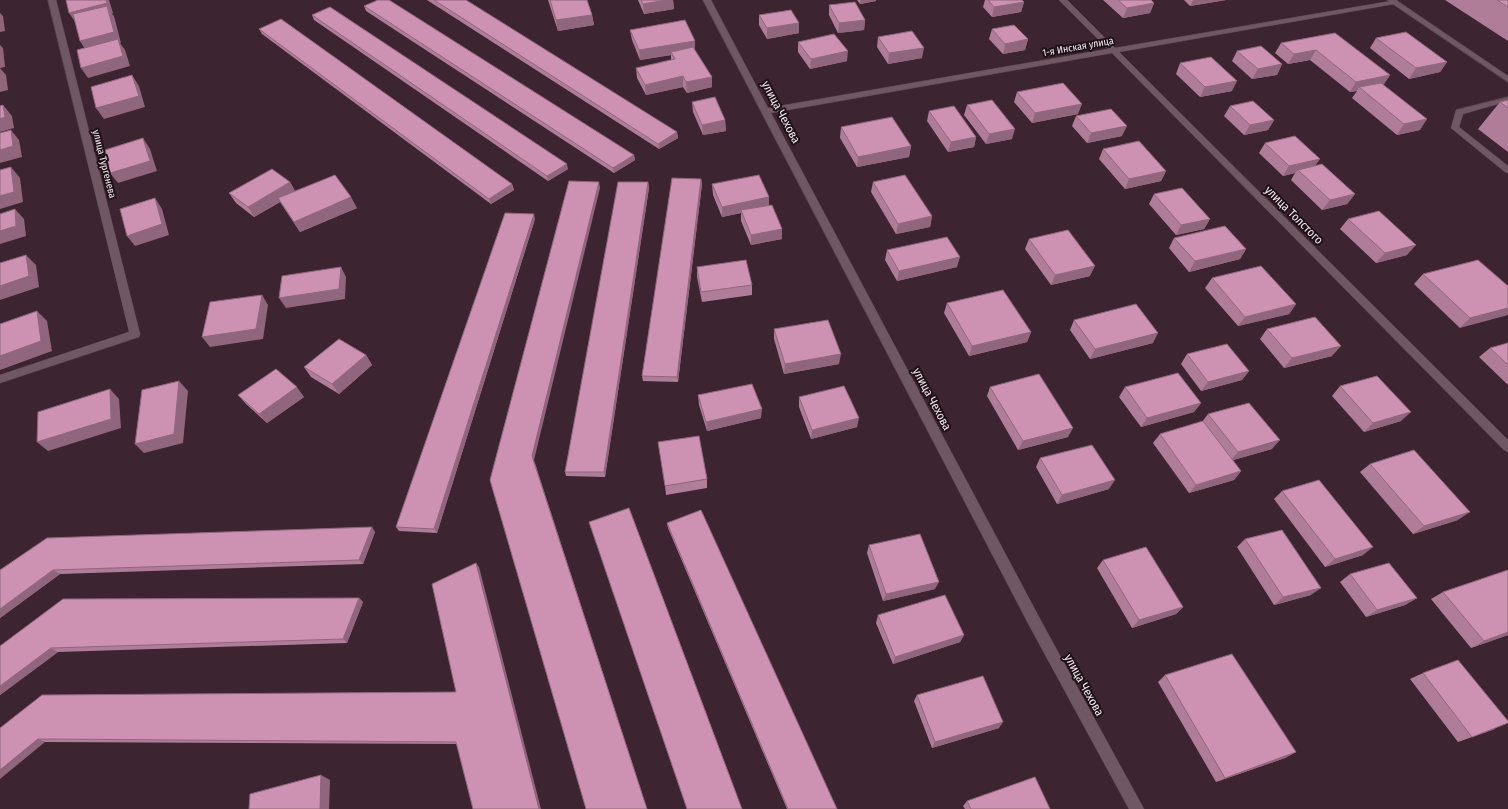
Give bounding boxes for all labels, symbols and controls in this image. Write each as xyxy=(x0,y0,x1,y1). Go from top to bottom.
street label: 1-я Инская улица xyxy=(1041,35,1115,59)
street label: улица Чехова xyxy=(759,78,803,146)
street label: улица Тургенева xyxy=(90,129,118,200)
street label: улица Толстого xyxy=(1262,183,1326,247)
street label: улица Чехова xyxy=(910,365,954,433)
street label: улица Чехова xyxy=(1061,652,1107,718)

